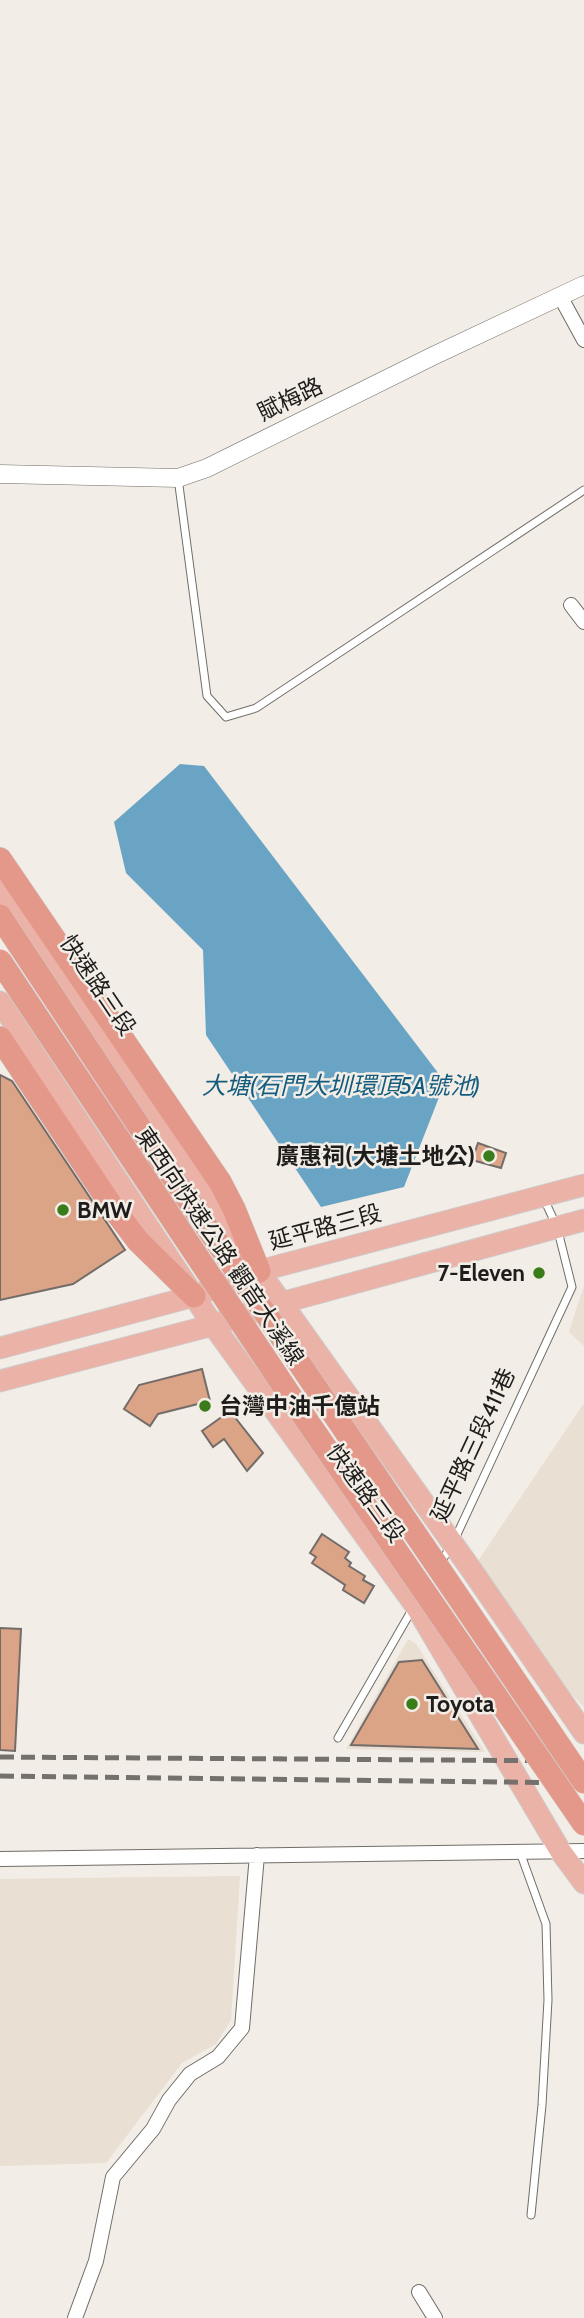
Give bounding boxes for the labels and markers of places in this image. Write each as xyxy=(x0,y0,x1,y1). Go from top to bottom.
place label: 廣惠祠(大塘土地公) xyxy=(276,1142,475,1170)
marker: 廣惠祠(大塘土地公) xyxy=(481,1148,497,1164)
place label: BMW xyxy=(77,1196,133,1224)
marker: BMW xyxy=(55,1202,71,1218)
place label: 7-Eleven xyxy=(438,1259,525,1287)
marker: 7-Eleven xyxy=(531,1265,547,1281)
place label: 台灣中油千億站 xyxy=(219,1392,380,1420)
marker: 台灣中油千億站 xyxy=(197,1398,213,1414)
place label: Toyota xyxy=(426,1690,495,1718)
marker: Toyota xyxy=(404,1696,420,1712)

